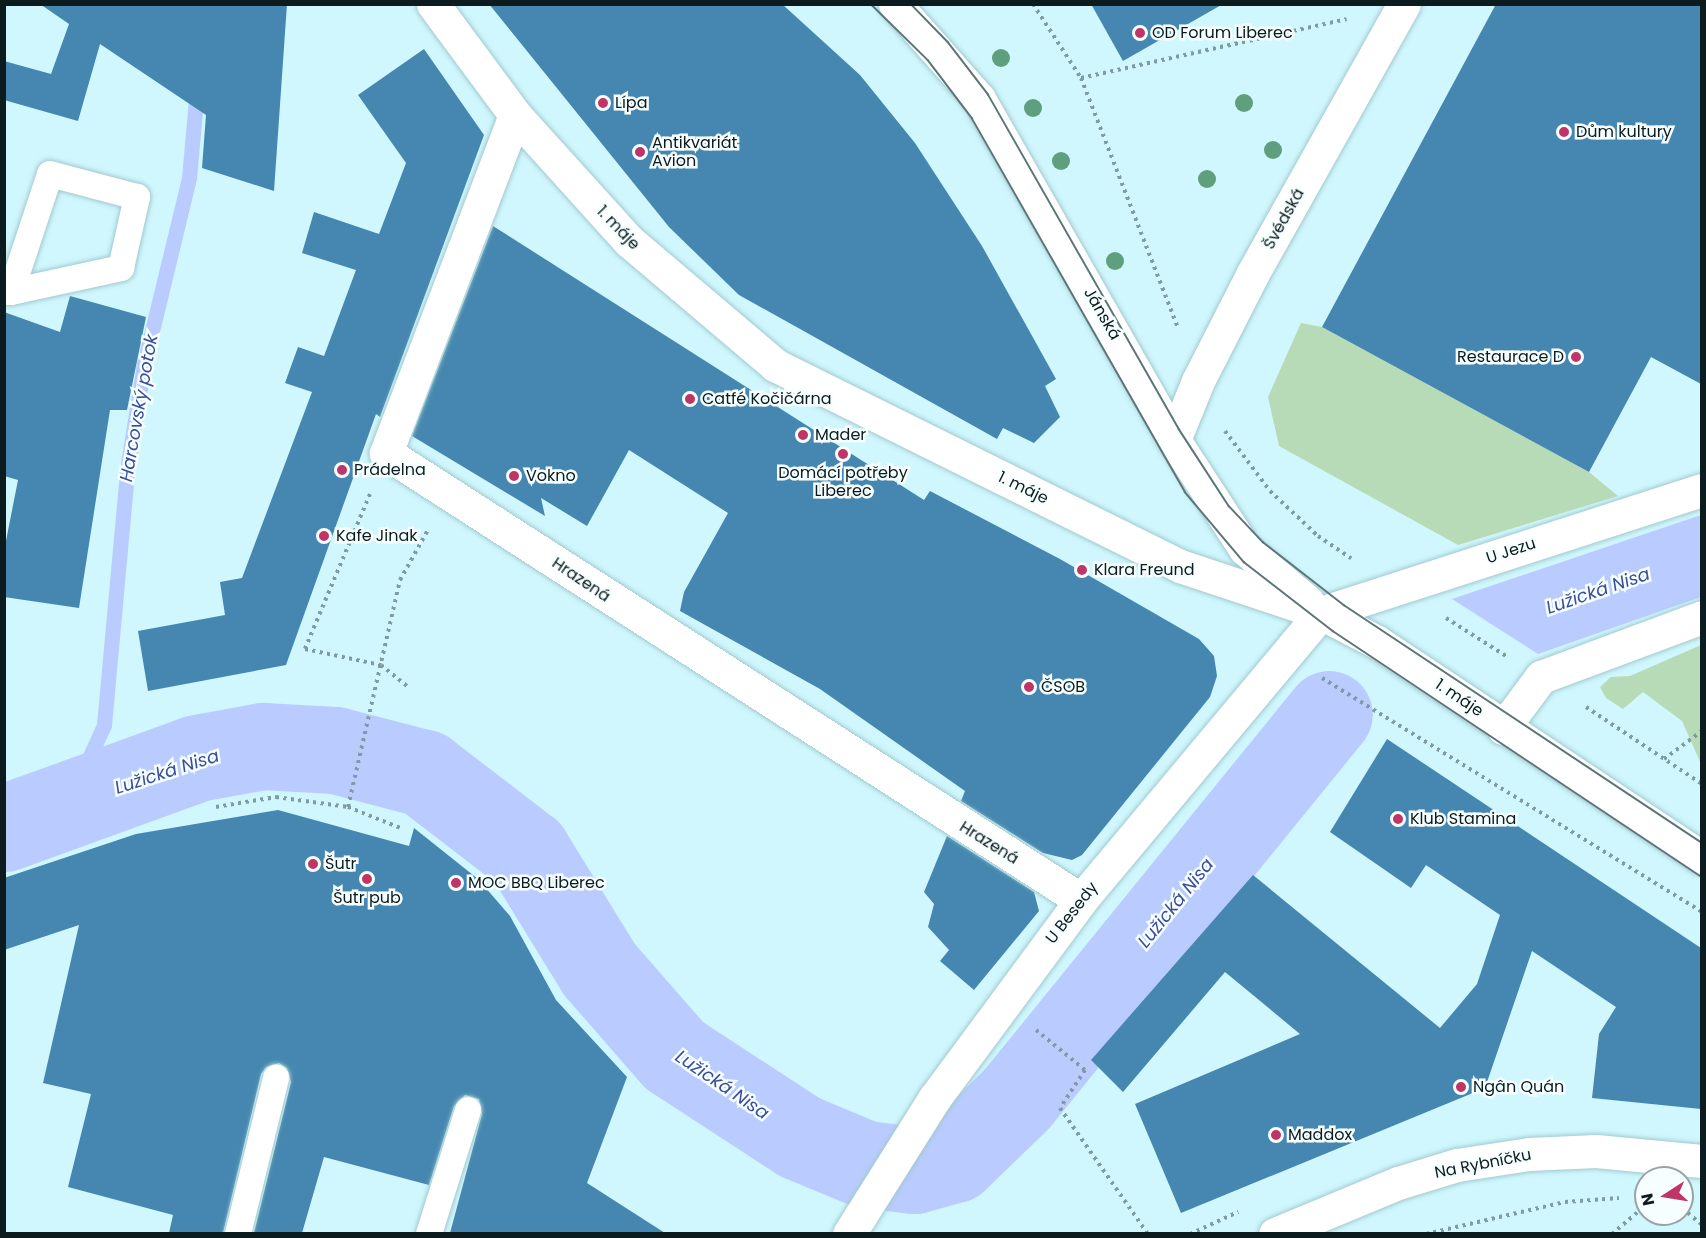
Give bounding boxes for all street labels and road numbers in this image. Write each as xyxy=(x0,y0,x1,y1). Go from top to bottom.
street label: Švédská xyxy=(1259,185,1309,253)
street label: 1. máje xyxy=(592,202,644,254)
street label: Jánská xyxy=(1079,285,1125,343)
street label: 1. máje xyxy=(995,468,1051,508)
street label: U Jezu xyxy=(1484,534,1538,568)
street label: Hrazená xyxy=(548,554,614,606)
street label: 1. máje xyxy=(1431,675,1487,721)
street label: Hrazená xyxy=(956,817,1022,869)
street label: U Besedy xyxy=(1042,878,1102,948)
street label: Na Rybníčku xyxy=(1433,1145,1533,1183)

